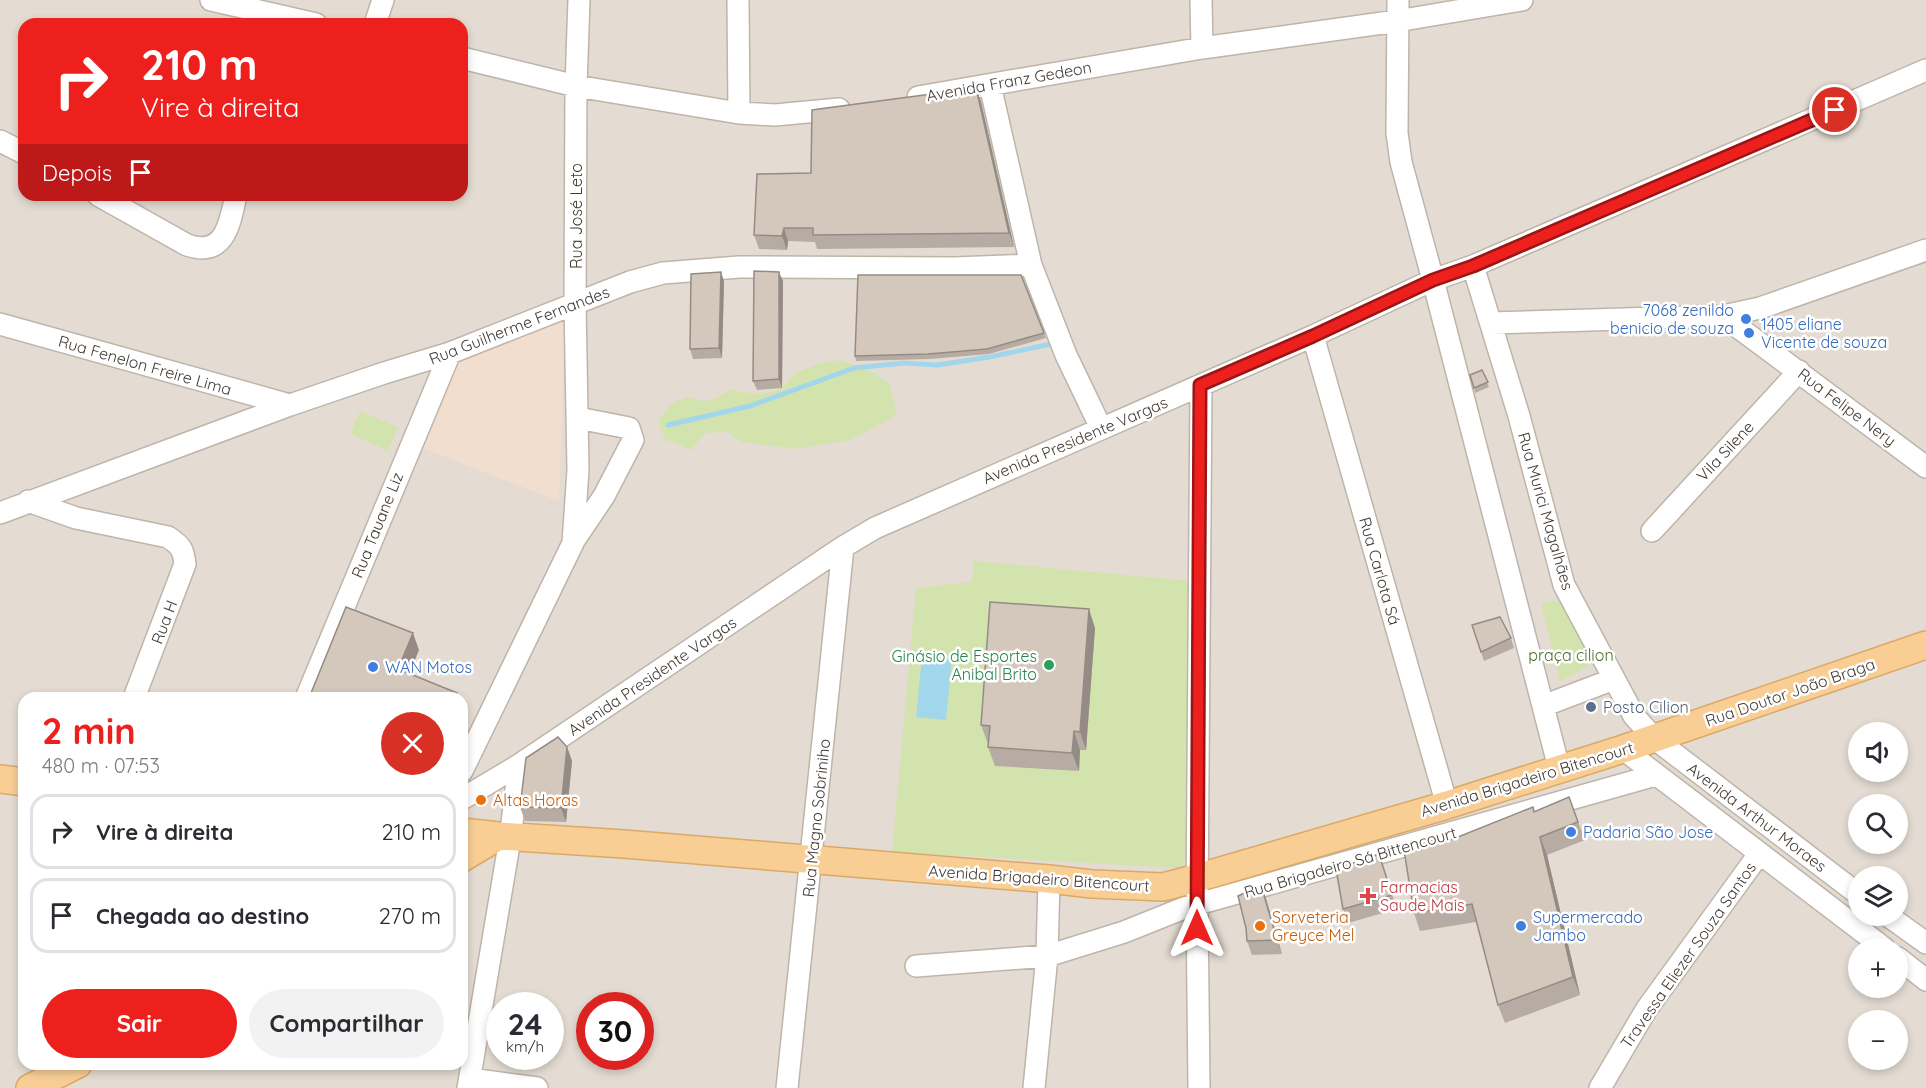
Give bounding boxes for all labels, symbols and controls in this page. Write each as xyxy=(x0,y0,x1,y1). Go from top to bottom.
text: 210 m xyxy=(141,38,258,91)
icon: right xyxy=(42,42,120,120)
street label: Avenida Franz Gedeon xyxy=(925,57,1093,105)
pin xyxy=(1809,84,1860,135)
text: Vire à direita xyxy=(141,90,299,124)
icon: arrive xyxy=(1818,93,1851,126)
icon: arrive xyxy=(124,156,157,189)
text: Depois xyxy=(42,159,112,187)
street label: Rua José Leto xyxy=(566,163,586,269)
street label: Rua Guilherme Fernandes xyxy=(426,281,612,369)
place label: 7068 zenildo benicio de souza xyxy=(1610,300,1734,338)
marker: 7068 zenildo benicio de souza xyxy=(1739,312,1753,326)
place label: 1405 eliane Vicente de souza xyxy=(1761,314,1887,352)
marker: 1405 eliane Vicente de souza xyxy=(1742,326,1756,340)
street label: Rua Fenelon Freire Lima xyxy=(56,331,234,399)
street label: Rua Felipe Nery xyxy=(1794,364,1900,450)
street label: Avenida Presidente Vargas xyxy=(980,392,1170,488)
street label: Vila Silene xyxy=(1692,417,1758,485)
street label: Rua Murici Magalhães xyxy=(1514,430,1578,592)
street label: Rua Tauane Liz xyxy=(347,469,407,581)
street label: Rua Carlota Sá xyxy=(1355,515,1405,627)
street label: Rua H xyxy=(147,597,181,647)
street label: Avenida Presidente Vargas xyxy=(564,612,740,740)
park label: praça cilion xyxy=(1528,645,1614,665)
place label: Ginásio de Esportes Anibal Brito xyxy=(891,646,1037,684)
street label: Rua Doutor João Braga xyxy=(1703,654,1877,730)
place label: WAN Motos xyxy=(385,657,472,677)
marker: Ginásio de Esportes Anibal Brito xyxy=(1042,658,1056,672)
marker: WAN Motos xyxy=(366,660,380,674)
place label: Posto Cilion xyxy=(1603,697,1689,717)
marker: Posto Cilion xyxy=(1584,700,1598,714)
text: 2 min xyxy=(42,708,136,753)
button: close xyxy=(381,712,444,775)
map controls xyxy=(1848,722,1908,1070)
button: sound xyxy=(1848,722,1908,782)
street label: Avenida Brigadeiro Bitencourt xyxy=(1418,737,1636,821)
street label: Rua Magno Sobriniho xyxy=(798,738,834,898)
text: 480 m · 07:53 xyxy=(42,753,160,778)
street label: Avenida Arthur Moraes xyxy=(1683,758,1831,876)
place label: Altas Horas xyxy=(493,790,578,810)
marker: Altas Horas xyxy=(474,793,488,807)
button: search xyxy=(1848,794,1908,854)
icon: right xyxy=(45,815,78,848)
text: Vire à direita xyxy=(96,818,233,846)
text: 210 m xyxy=(382,818,441,846)
street label: Rua Brigadeiro Sá Bittencourt xyxy=(1242,822,1458,902)
place label: Padaria São Jose xyxy=(1583,822,1713,842)
marker: Padaria São Jose xyxy=(1564,825,1578,839)
street label: Travessa Eliezer Souza Santos xyxy=(1616,858,1760,1052)
street label: Avenida Brigadeiro Bitencourt xyxy=(928,860,1150,896)
button: layers xyxy=(1848,866,1908,926)
place label: Farmacias Saude Mais xyxy=(1380,877,1465,915)
marker: Farmacias Saude Mais xyxy=(1361,889,1375,903)
position arrow xyxy=(1165,896,1229,960)
icon: arrive xyxy=(45,899,78,932)
text: Chegada ao destino xyxy=(96,902,309,930)
text: 270 m xyxy=(379,902,441,930)
place label: Sorveteria Greyce Mel xyxy=(1272,907,1355,945)
place label: Supermercado Jambo xyxy=(1533,907,1643,945)
marker: Sorveteria Greyce Mel xyxy=(1253,919,1267,933)
marker: Supermercado Jambo xyxy=(1514,919,1528,933)
button: + xyxy=(1848,938,1908,998)
button: Sair xyxy=(42,989,237,1058)
button: Compartilhar xyxy=(249,989,444,1058)
speed limit sign: 30 xyxy=(576,992,654,1070)
text: 24 xyxy=(508,1005,542,1043)
button: − xyxy=(1848,1010,1908,1070)
text: km/h xyxy=(506,1037,544,1056)

